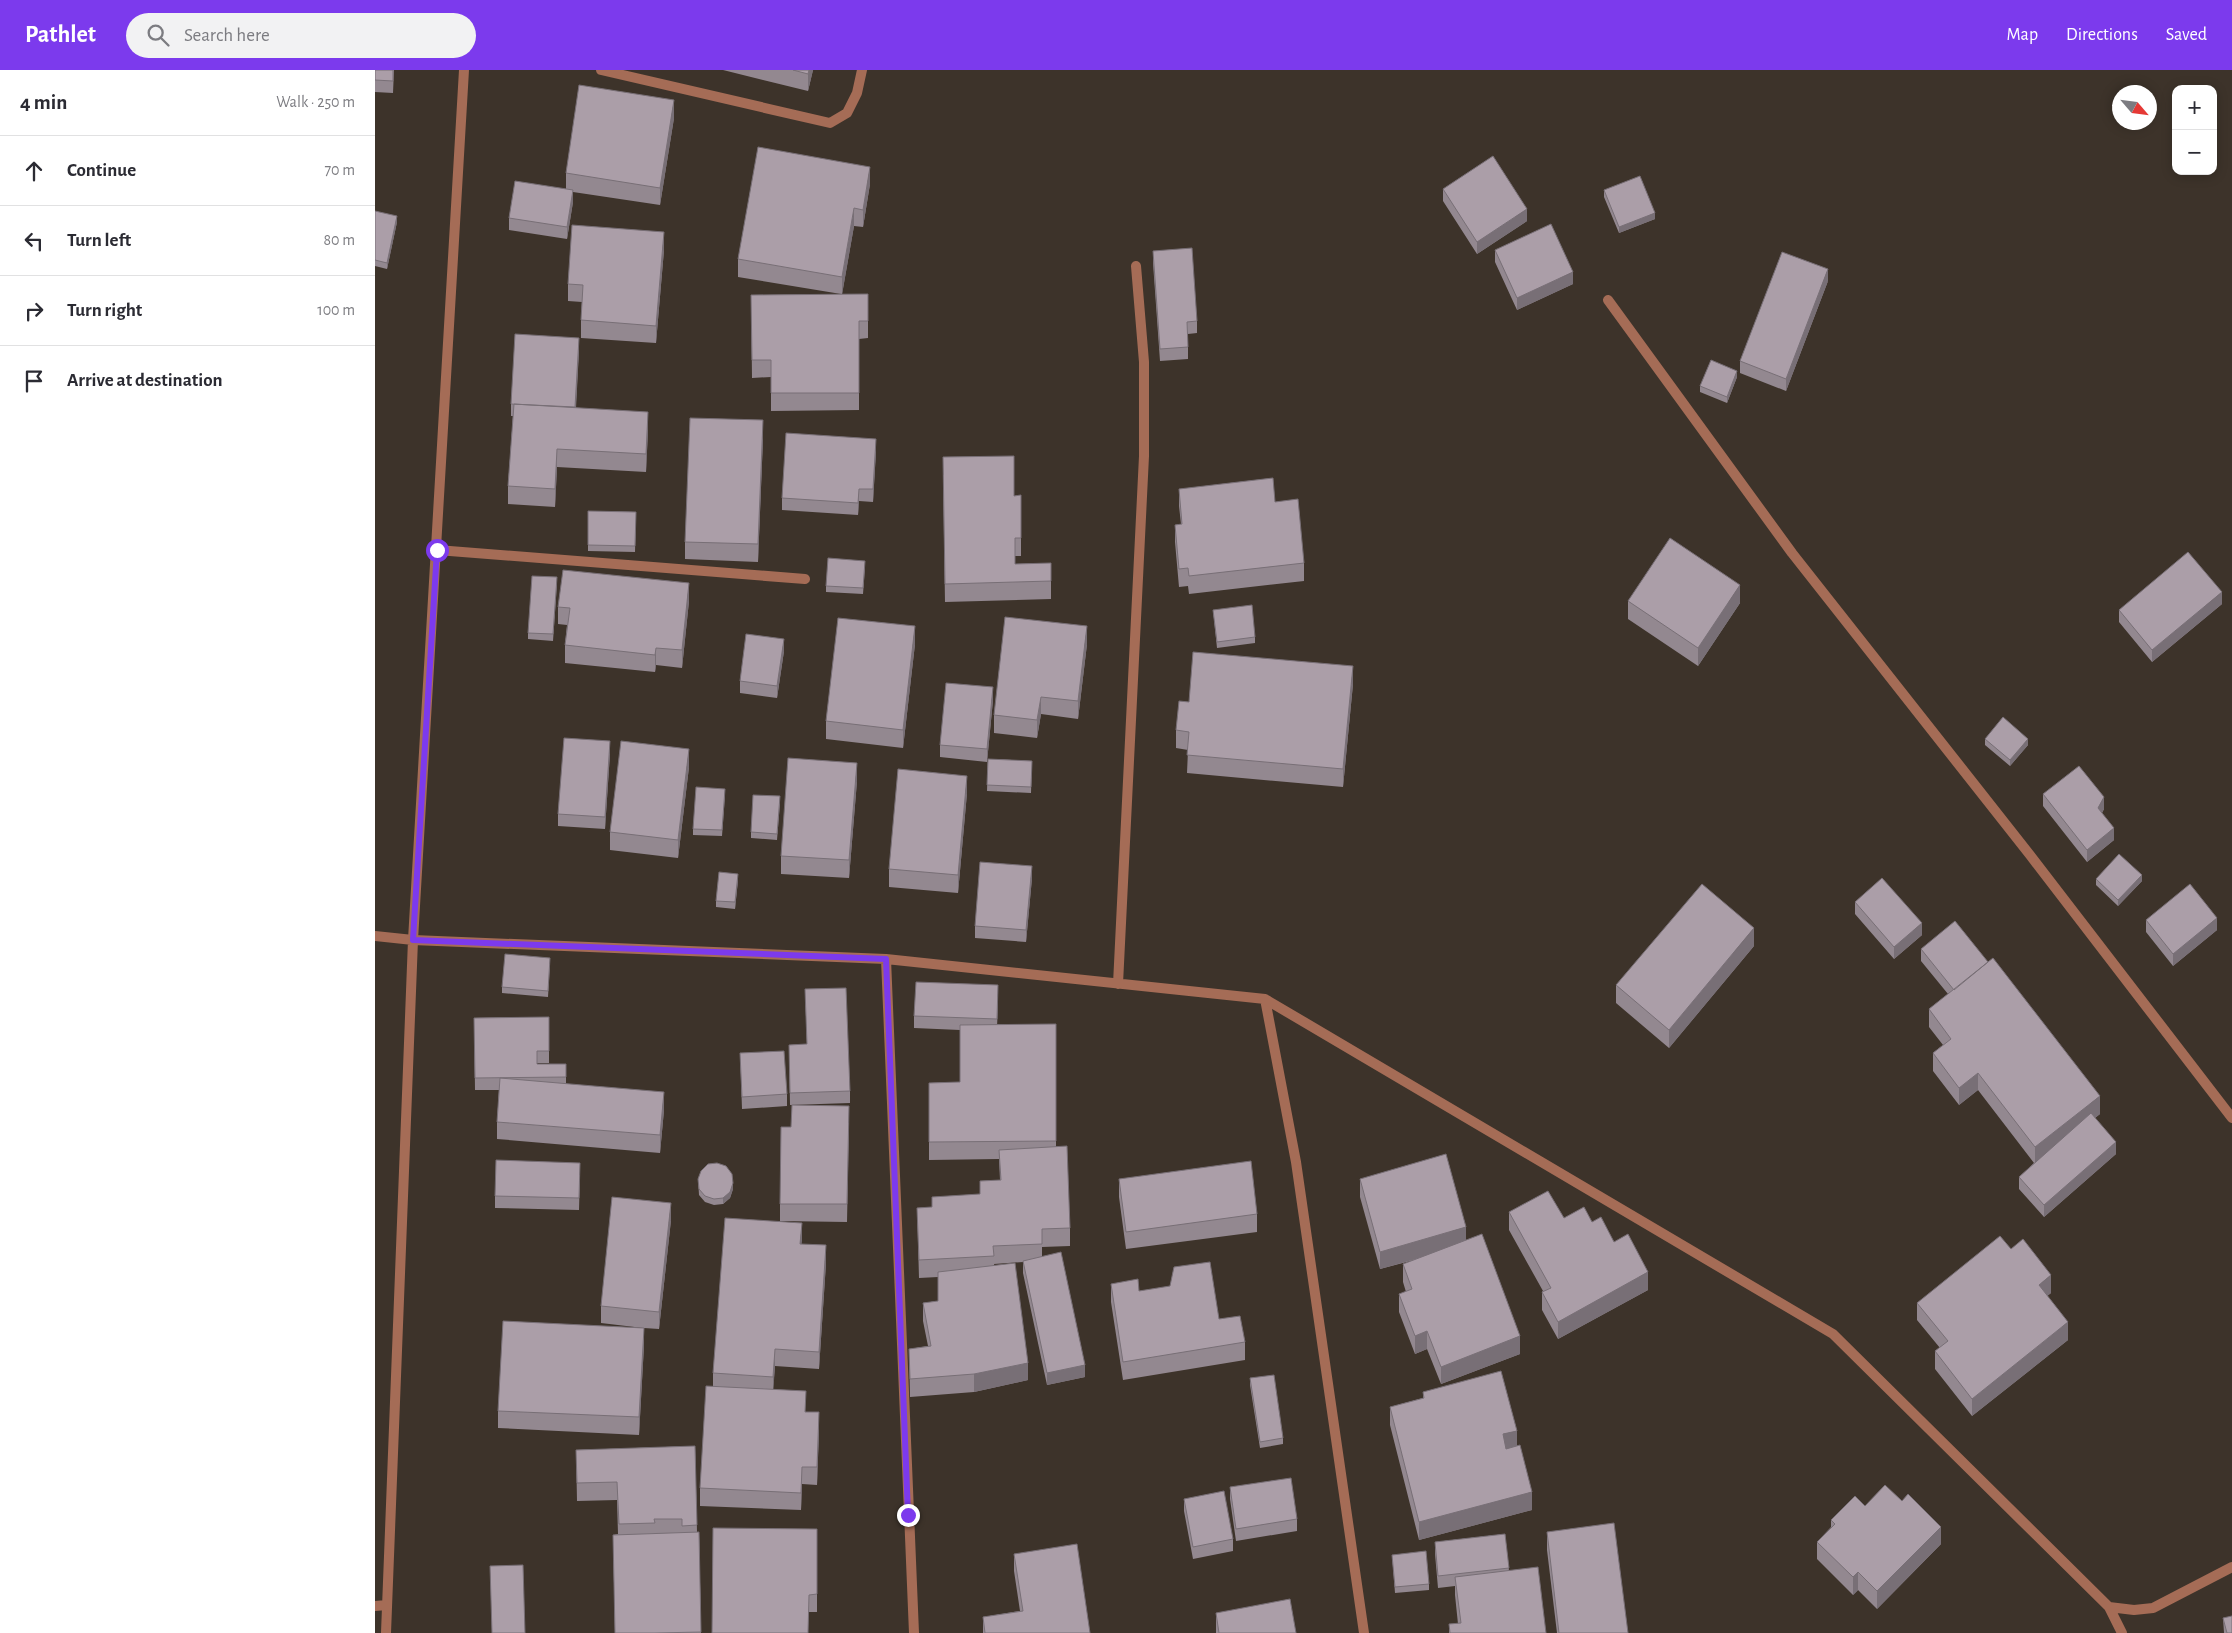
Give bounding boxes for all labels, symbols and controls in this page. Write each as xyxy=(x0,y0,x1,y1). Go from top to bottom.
search box xyxy=(126,13,476,58)
icon: search xyxy=(144,21,172,49)
text: Pathlet xyxy=(25,23,96,47)
text: Search here xyxy=(184,26,270,45)
text: Map xyxy=(2007,26,2038,44)
text: Directions xyxy=(2066,26,2138,44)
text: Saved xyxy=(2166,26,2207,44)
north arrow xyxy=(2112,85,2157,130)
map controls xyxy=(2172,85,2217,175)
button: + xyxy=(2172,85,2217,130)
text: 4 min xyxy=(20,92,67,113)
text: Walk · 250 m xyxy=(276,94,355,110)
button: − xyxy=(2172,130,2217,175)
icon: ahead xyxy=(20,157,48,185)
text: Continue xyxy=(67,161,136,180)
text: 70 m xyxy=(324,162,355,178)
icon: left xyxy=(20,227,48,255)
text: Turn left xyxy=(67,231,131,250)
text: 80 m xyxy=(324,232,355,248)
icon: right xyxy=(20,297,48,325)
text: Turn right xyxy=(67,301,142,320)
text: 100 m xyxy=(317,302,355,318)
icon: arrive xyxy=(20,367,48,395)
text: Arrive at destination xyxy=(67,371,223,390)
route start xyxy=(426,539,449,562)
route end xyxy=(897,1504,920,1527)

